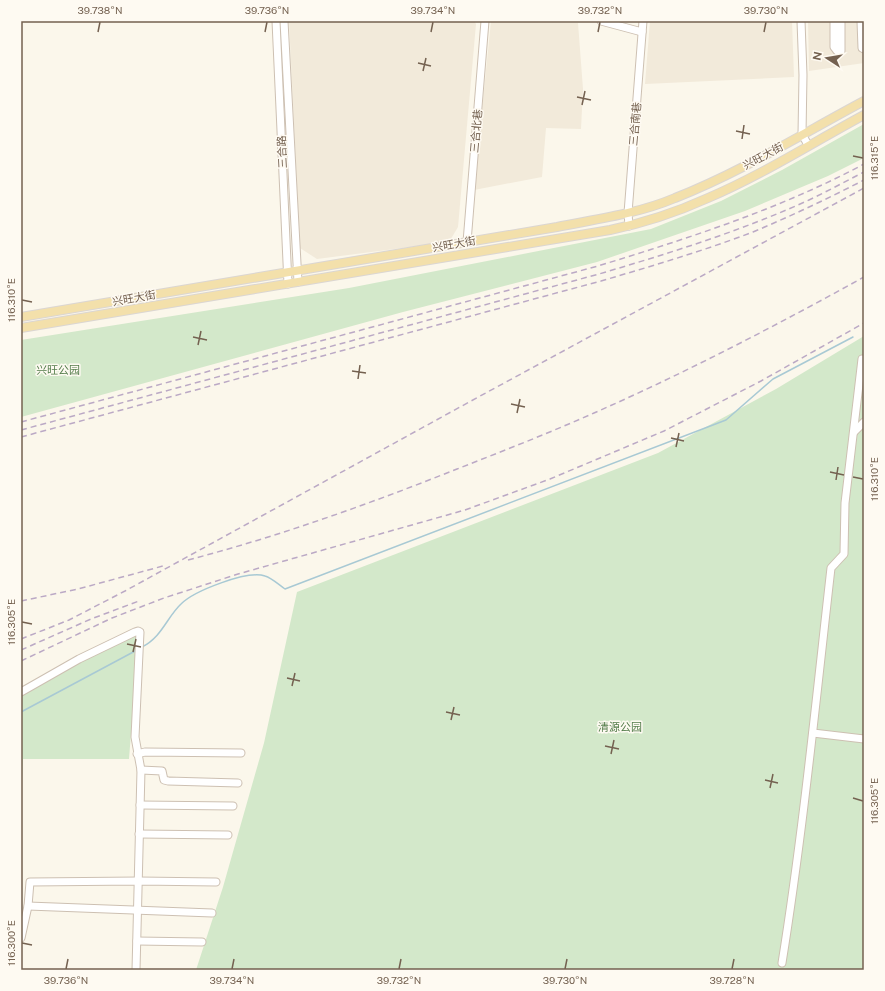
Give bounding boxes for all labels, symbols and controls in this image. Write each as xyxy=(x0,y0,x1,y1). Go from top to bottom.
text: 39.738°N xyxy=(78,4,122,16)
text: 39.736°N xyxy=(245,4,289,16)
text: 39.734°N xyxy=(411,4,455,16)
text: 39.732°N xyxy=(578,4,622,16)
text: 39.730°N xyxy=(744,4,788,16)
north arrow xyxy=(807,38,847,78)
text: N xyxy=(810,50,824,61)
street label: 三合南巷 xyxy=(627,102,643,146)
street label: 三合北巷 xyxy=(468,109,484,153)
street label: 三合路 xyxy=(275,135,289,169)
text: 116.315°E xyxy=(868,136,880,180)
street label: 兴旺大街 xyxy=(741,140,785,172)
street label: 兴旺大街 xyxy=(431,234,477,254)
text: 116.310°E xyxy=(5,278,17,322)
street label: 兴旺大街 xyxy=(111,288,157,308)
park label: 兴旺公园 xyxy=(36,364,80,376)
text: 116.310°E xyxy=(868,457,880,501)
text: 116.305°E xyxy=(5,599,17,645)
park label: 清源公园 xyxy=(598,721,642,733)
text: 116.305°E xyxy=(868,778,880,824)
text: 116.300°E xyxy=(5,920,17,966)
text: 39.736°N xyxy=(44,974,88,986)
text: 39.734°N xyxy=(210,974,254,986)
text: 39.732°N xyxy=(377,974,421,986)
text: 39.730°N xyxy=(543,974,587,986)
text: 39.728°N xyxy=(710,974,754,986)

